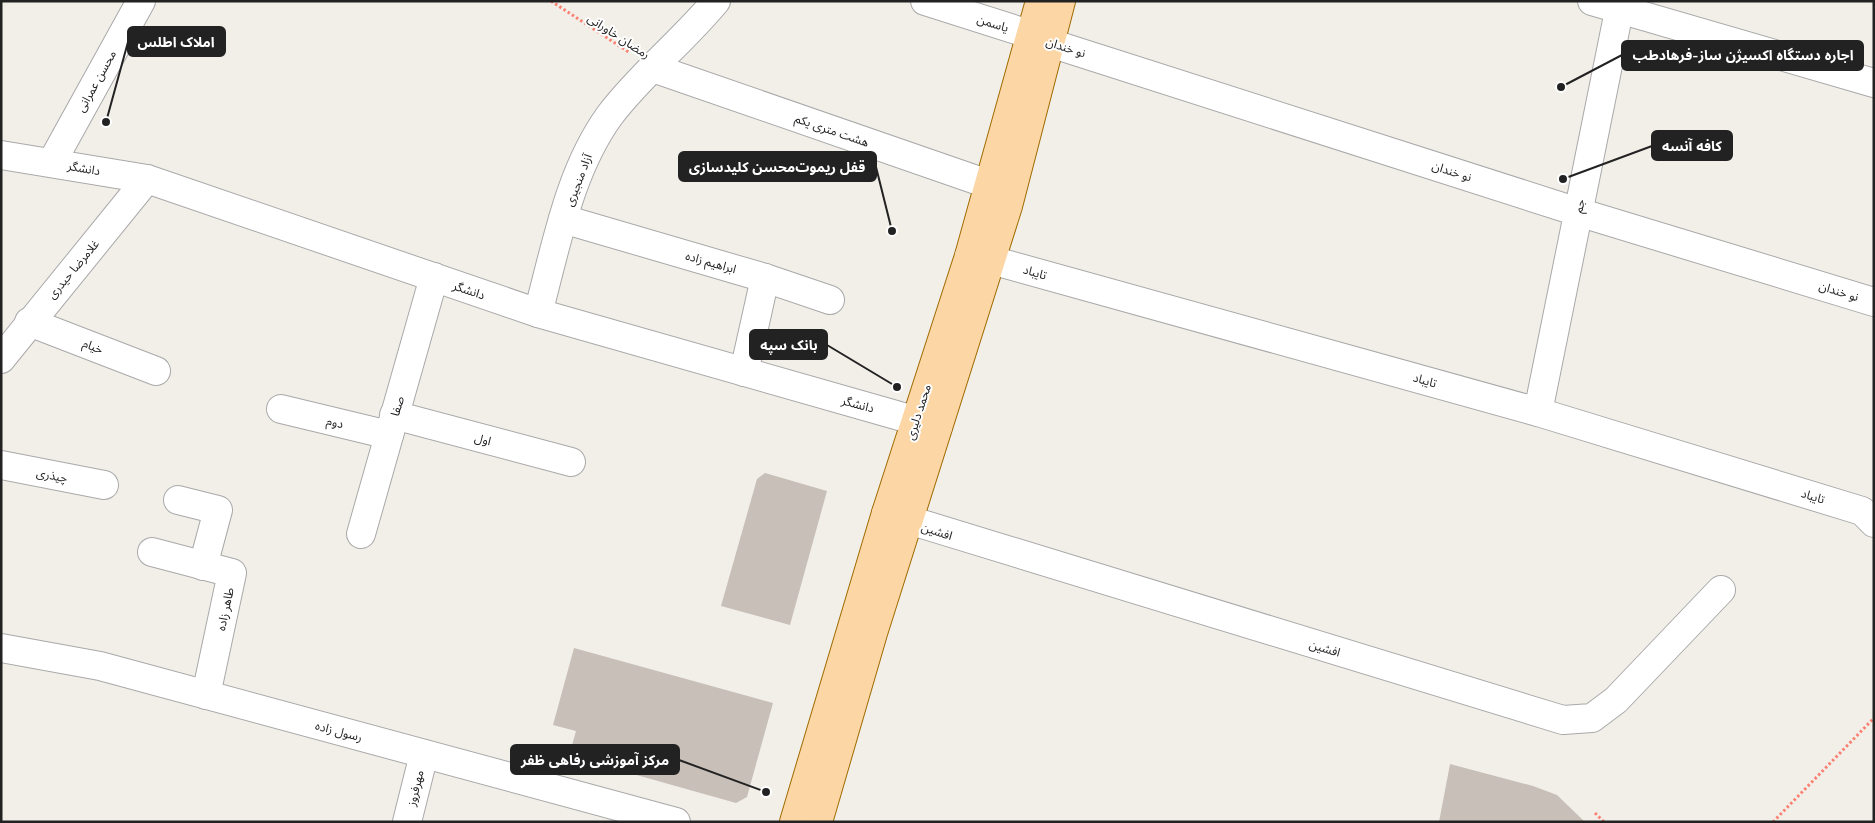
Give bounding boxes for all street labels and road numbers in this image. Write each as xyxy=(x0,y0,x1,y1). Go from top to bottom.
street label: رمضان خاورانی xyxy=(585,10,653,62)
street label: یاسمن xyxy=(975,11,1011,35)
street label: نو خندان xyxy=(1044,34,1088,60)
street label: محسن عمرانی xyxy=(73,47,119,115)
street label: هشت متری یکم xyxy=(792,110,871,152)
street label: آزاد منجیری xyxy=(561,151,595,208)
street label: دانشگر xyxy=(66,158,102,178)
street label: نو خندان xyxy=(1430,158,1474,184)
street label: جم xyxy=(1570,198,1590,215)
street label: غلامرضا حیدری xyxy=(44,236,102,302)
street label: ابراهیم زاده xyxy=(683,248,738,278)
street label: تایباد xyxy=(1021,261,1049,283)
street label: دانشگر xyxy=(450,277,487,303)
street label: نو خندان xyxy=(1817,278,1861,304)
street label: خیام xyxy=(80,335,105,359)
street label: تایباد xyxy=(1411,369,1439,391)
street label: محمد دلیری xyxy=(902,382,934,442)
street label: دانشگر xyxy=(839,392,876,416)
street label: صفا xyxy=(387,394,407,418)
street label: دوم xyxy=(325,413,345,433)
street label: اول xyxy=(473,430,493,448)
street label: چیذری xyxy=(35,465,69,486)
street label: تایباد xyxy=(1799,485,1827,507)
street label: افشین xyxy=(920,519,955,543)
street label: طاهر زاده xyxy=(213,586,237,632)
street label: افشین xyxy=(1308,636,1342,660)
street label: رسول زاده xyxy=(314,718,364,744)
street label: مهرفروز xyxy=(403,768,427,809)

